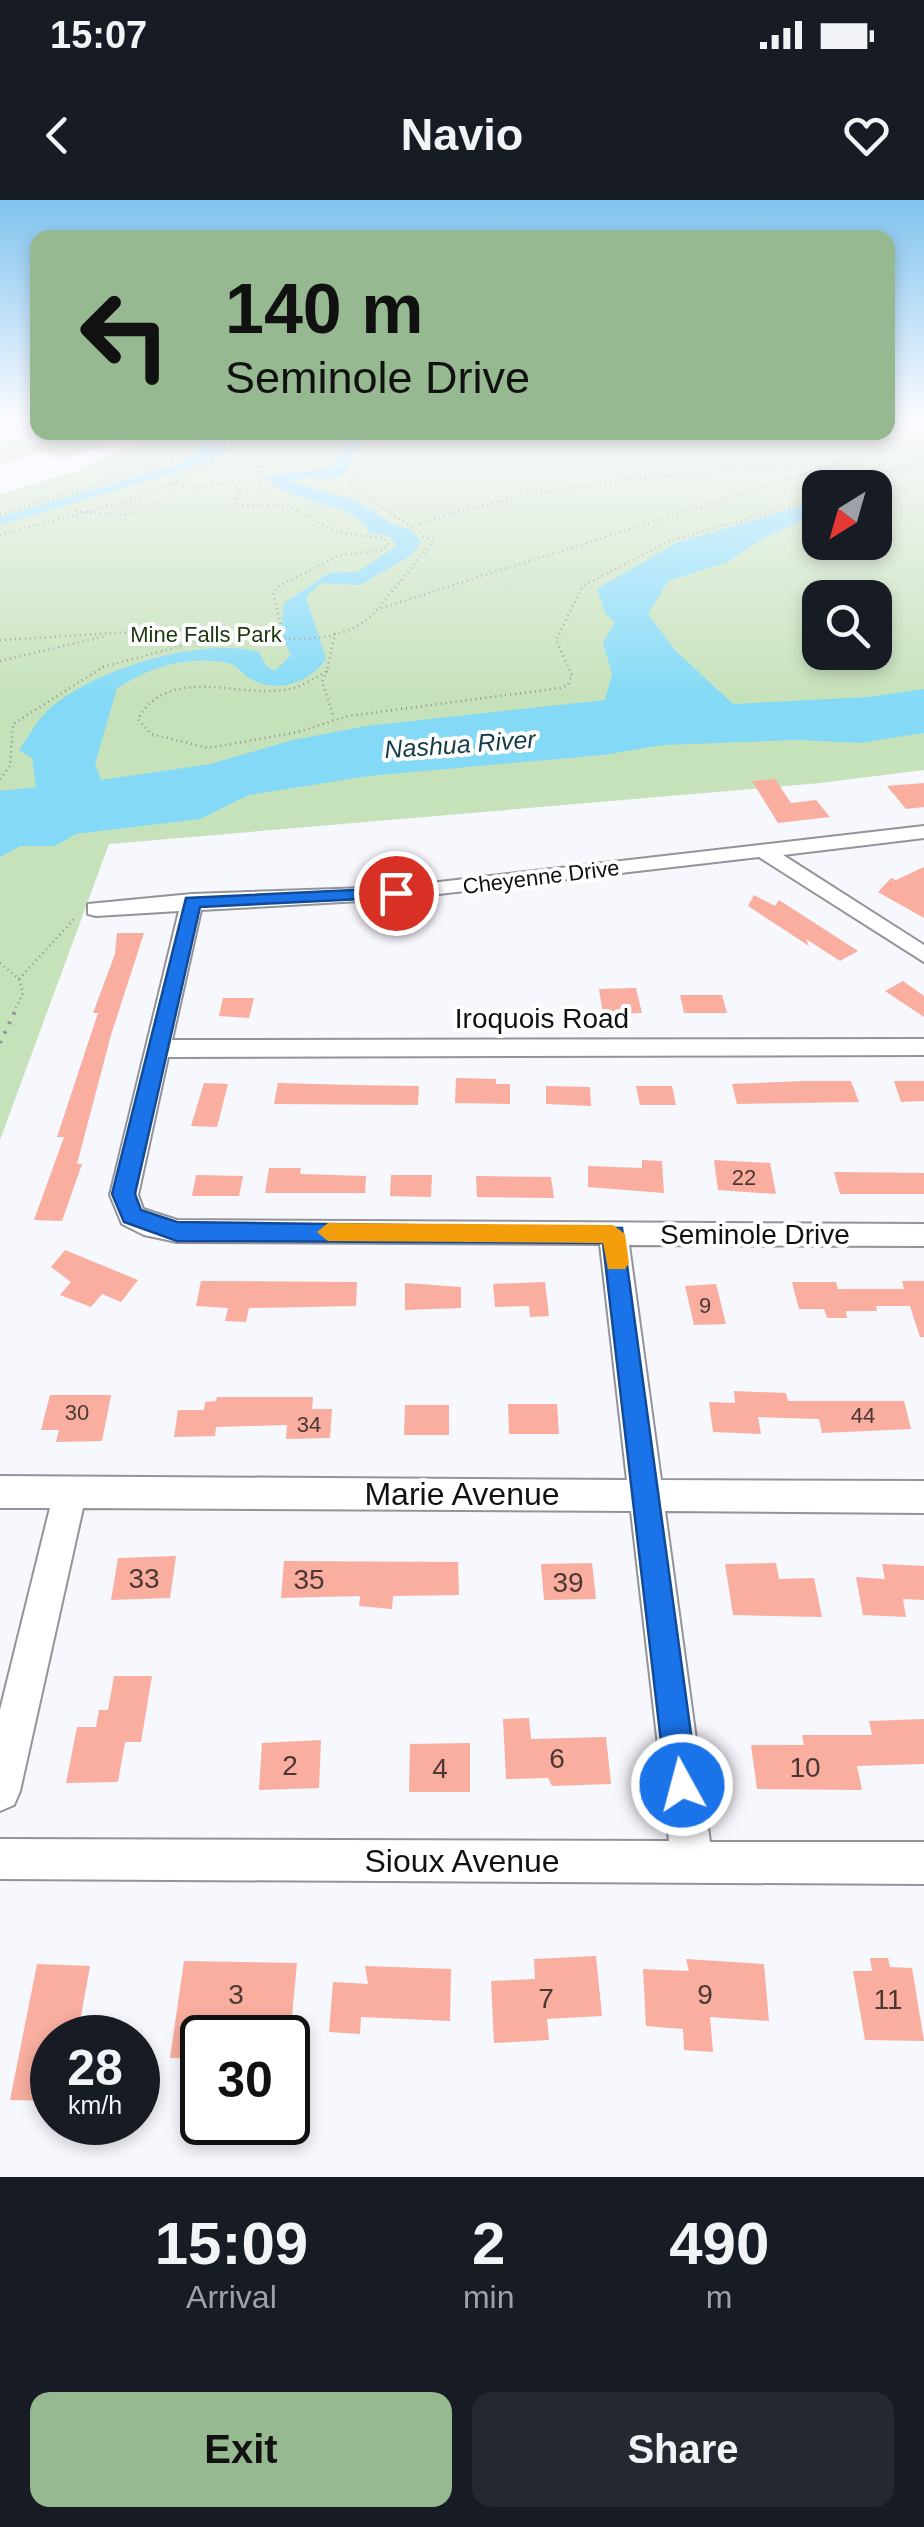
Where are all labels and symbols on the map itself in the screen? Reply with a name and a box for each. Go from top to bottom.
north arrow [802,470,892,560]
park label: Mine Falls Park [130,622,283,647]
water label: Nashua River [383,725,538,763]
pin [354,851,439,936]
street label: Cheyenne Drive [461,855,621,899]
street label: Iroquois Road [455,1003,629,1034]
house number: 22 [732,1165,756,1190]
street label: Seminole Drive [660,1219,850,1250]
house number: 9 [699,1293,711,1318]
house number: 30 [65,1400,89,1425]
house number: 44 [851,1403,875,1428]
house number: 34 [297,1412,321,1437]
street label: Marie Avenue [364,1476,560,1512]
house number: 33 [128,1563,160,1594]
house number: 35 [293,1564,325,1595]
house number: 39 [552,1567,584,1598]
position arrow [630,1733,734,1837]
house number: 6 [549,1743,565,1774]
house number: 2 [282,1750,298,1781]
house number: 10 [789,1752,821,1783]
house number: 4 [432,1753,448,1784]
street label: Sioux Avenue [364,1843,560,1879]
house number: 3 [228,1979,244,2010]
house number: 9 [697,1979,713,2010]
house number: 7 [538,1983,554,2014]
house number: 11 [873,1984,903,2015]
speed limit sign: 30 [180,2015,310,2145]

